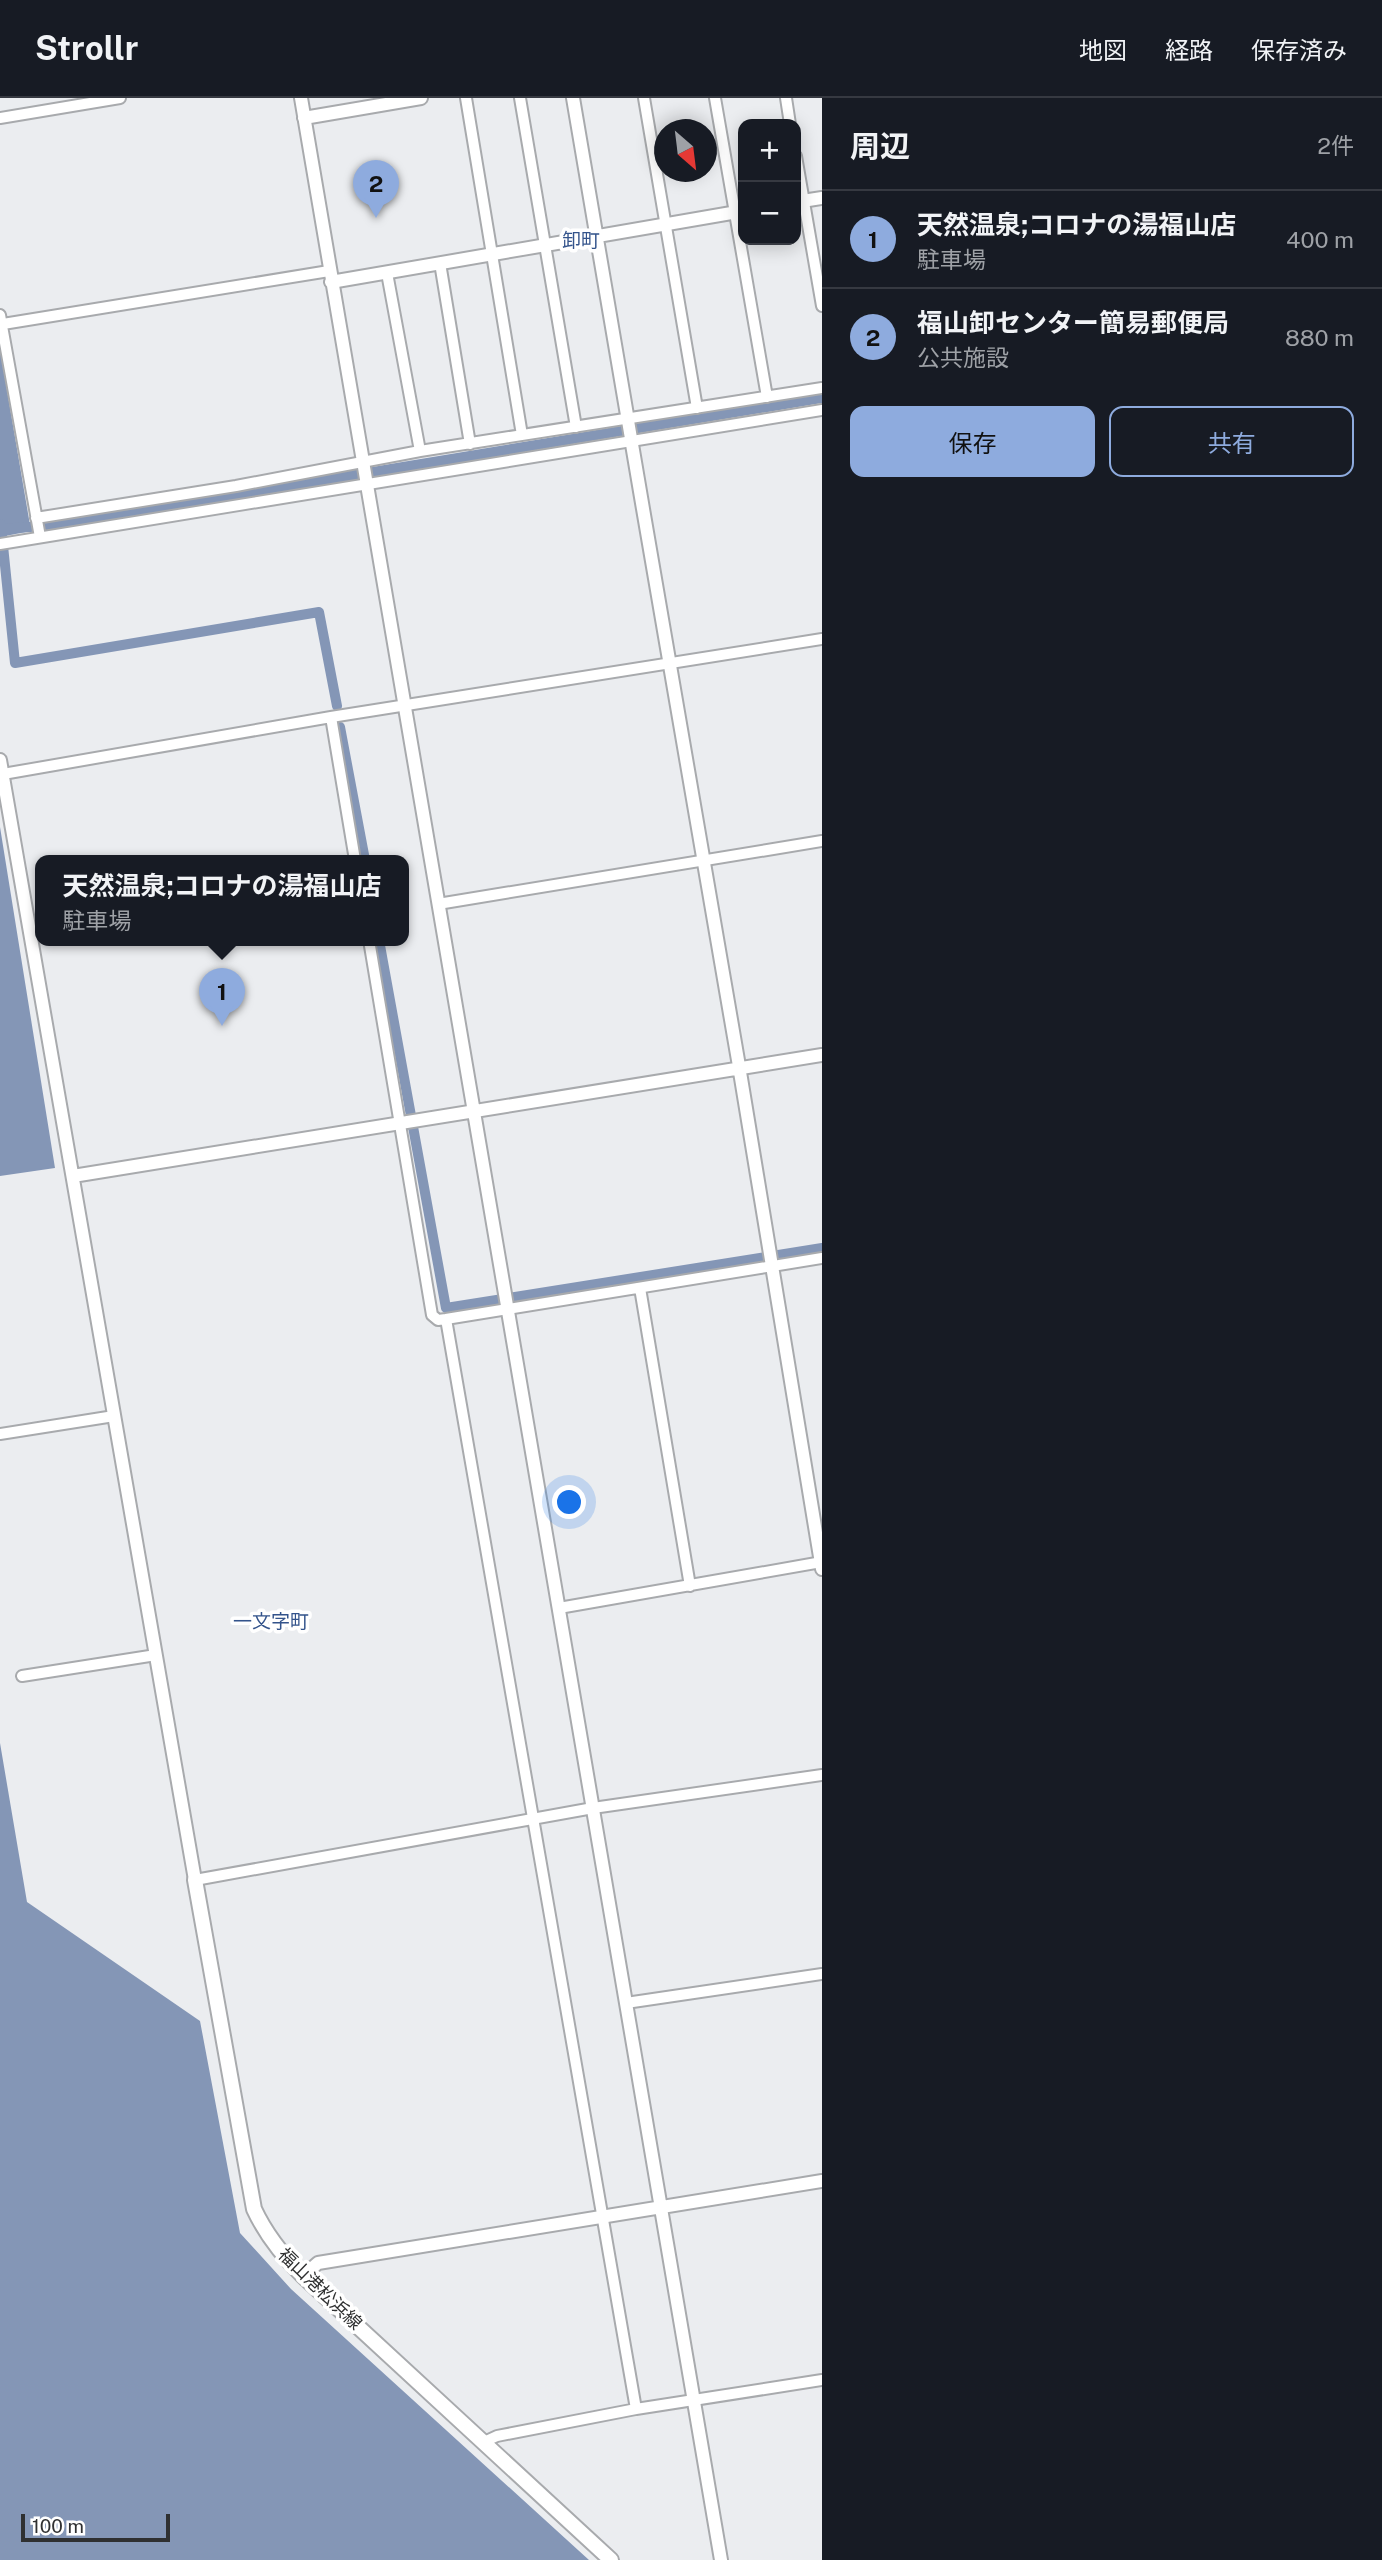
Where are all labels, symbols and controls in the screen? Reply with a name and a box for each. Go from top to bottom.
text: Strollr [35,29,138,67]
text: 地図 [1079,36,1127,64]
text: 経路 [1165,36,1213,64]
text: 保存済み [1251,36,1347,64]
north arrow [654,119,717,182]
map controls [738,119,801,245]
button: + [738,119,801,182]
text: 周辺 [850,128,910,164]
text: 2件 [1317,132,1354,159]
pin: 2 [353,160,399,218]
button: − [738,182,801,245]
text: 天然温泉;コロナの湯福山店 [917,209,1236,240]
text: 1 [868,226,878,253]
text: 400 m [1286,226,1354,253]
district label: 卸町 [562,229,600,251]
text: 駐車場 [917,246,986,273]
text: 福山卸センター簡易郵便局 [917,307,1229,338]
text: 2 [866,324,880,351]
text: 880 m [1285,324,1354,351]
text: 公共施設 [917,344,1009,371]
button: 保存 [850,406,1095,477]
button: 共有 [1109,406,1354,477]
popup [35,855,409,946]
text: 天然温泉;コロナの湯福山店 [62,870,382,901]
text: 駐車場 [62,907,131,934]
pin: 1 [199,968,245,1026]
your location [552,1485,586,1519]
district label: 一文字町 [233,1610,309,1632]
street label: 福山港松浜線 [274,2244,366,2334]
scale bar [21,2511,170,2543]
text: 100 m [32,2515,84,2537]

